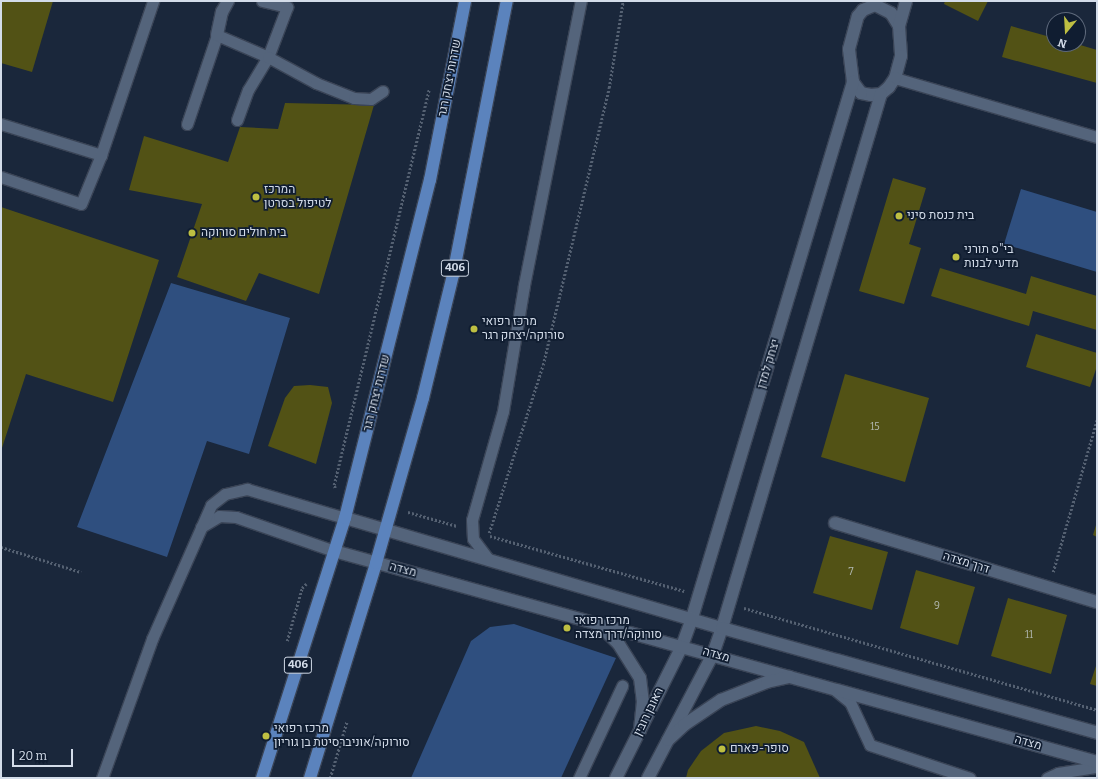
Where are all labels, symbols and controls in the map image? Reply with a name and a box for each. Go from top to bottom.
north arrow [1046,12,1086,52]
text: N [1056,35,1068,50]
street label: שדרות יצחק רגר [435,38,465,118]
place label: המרכז לטיפול בסרטן [264,183,332,211]
marker: המרכז לטיפול בסרטן [251,192,261,202]
place label: בית כנסת סיני [907,209,974,223]
marker: בית כנסת סיני [894,211,904,221]
place label: בית חולים סורוקה [201,226,287,240]
marker: בית חולים סורוקה [186,227,198,239]
place label: בי"ס תורני מדעי לבנות [964,243,1019,271]
marker: בי"ס תורני מדעי לבנות [951,252,961,262]
road number: 406 [440,259,470,277]
place label: מרכז רפואי סורוקה/יצחק רגר [482,315,565,343]
marker: מרכז רפואי סורוקה/יצחק רגר [469,324,479,334]
street label: יצחק למדן [755,338,783,390]
street label: שדרות יצחק רגר [360,353,394,433]
house number: 15 [870,422,880,434]
street label: דרך מצדה [941,549,991,577]
street label: מצדה [388,559,418,581]
house number: 7 [848,567,854,579]
house number: 9 [934,601,940,613]
place label: מרכז רפואי סורוקה/דרך מצדה [575,614,662,642]
marker: מרכז רפואי סורוקה/דרך מצדה [562,623,572,633]
house number: 11 [1025,630,1033,642]
street label: מצדה [701,644,731,666]
road number: 406 [283,656,313,674]
street label: ראובן רובין [631,685,667,739]
place label: מרכז רפואי סורוקה/אוניברסיטת בן גוריון [274,722,410,750]
marker: מרכז רפואי סורוקה/אוניברסיטת בן גוריון [261,731,271,741]
street label: מצדה [1013,732,1043,754]
scale bar [14,741,75,767]
place label: סופר-פארם [730,742,789,756]
marker: סופר-פארם [717,744,727,754]
text: 20 m [19,749,47,763]

